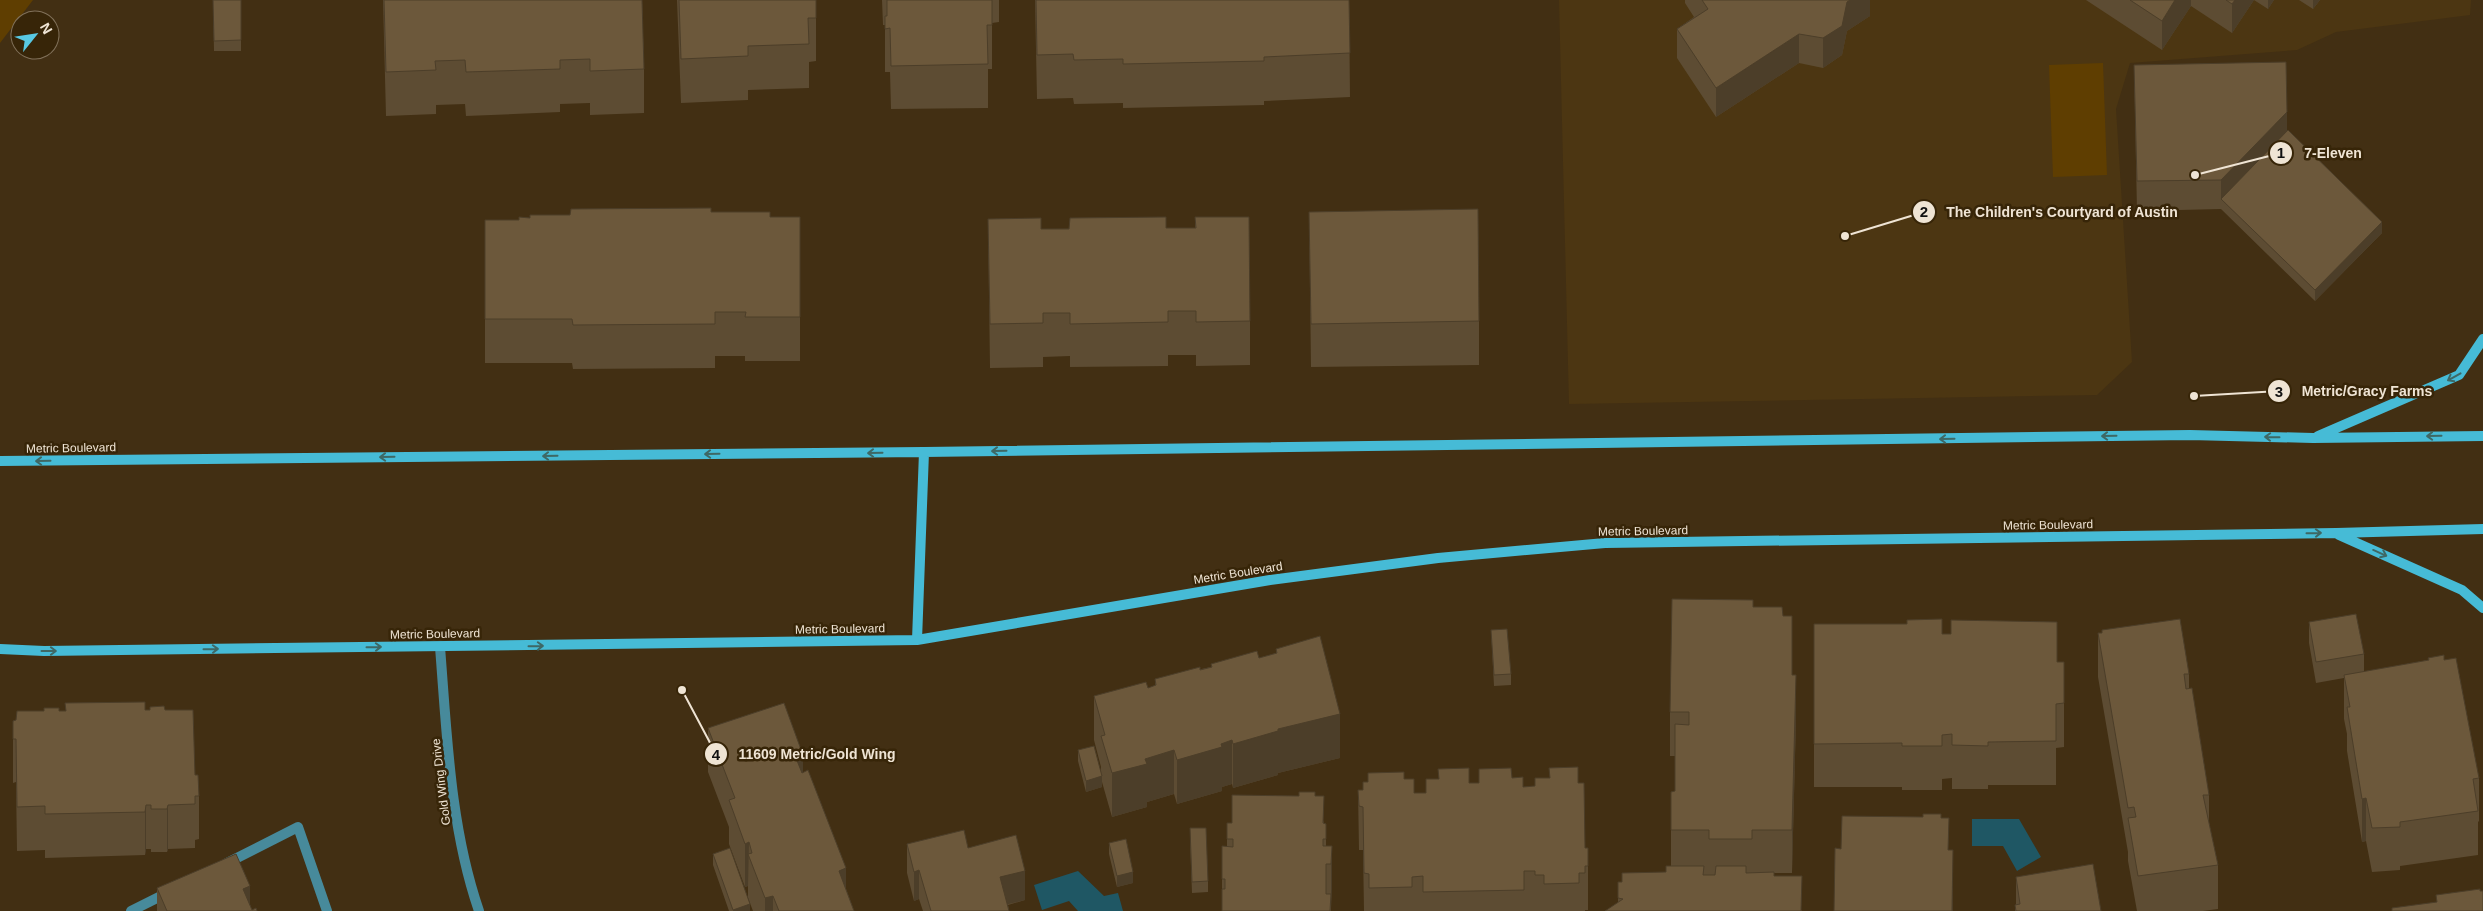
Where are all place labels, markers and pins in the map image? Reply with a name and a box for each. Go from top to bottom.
callout: 7-Eleven [2269,139,2371,168]
callout: The Children's Courtyard of Austin [1911,197,2188,226]
callout: Metric/Gracy Farms [2267,377,2442,406]
callout: 11609 Metric/Gold Wing [704,740,906,769]

